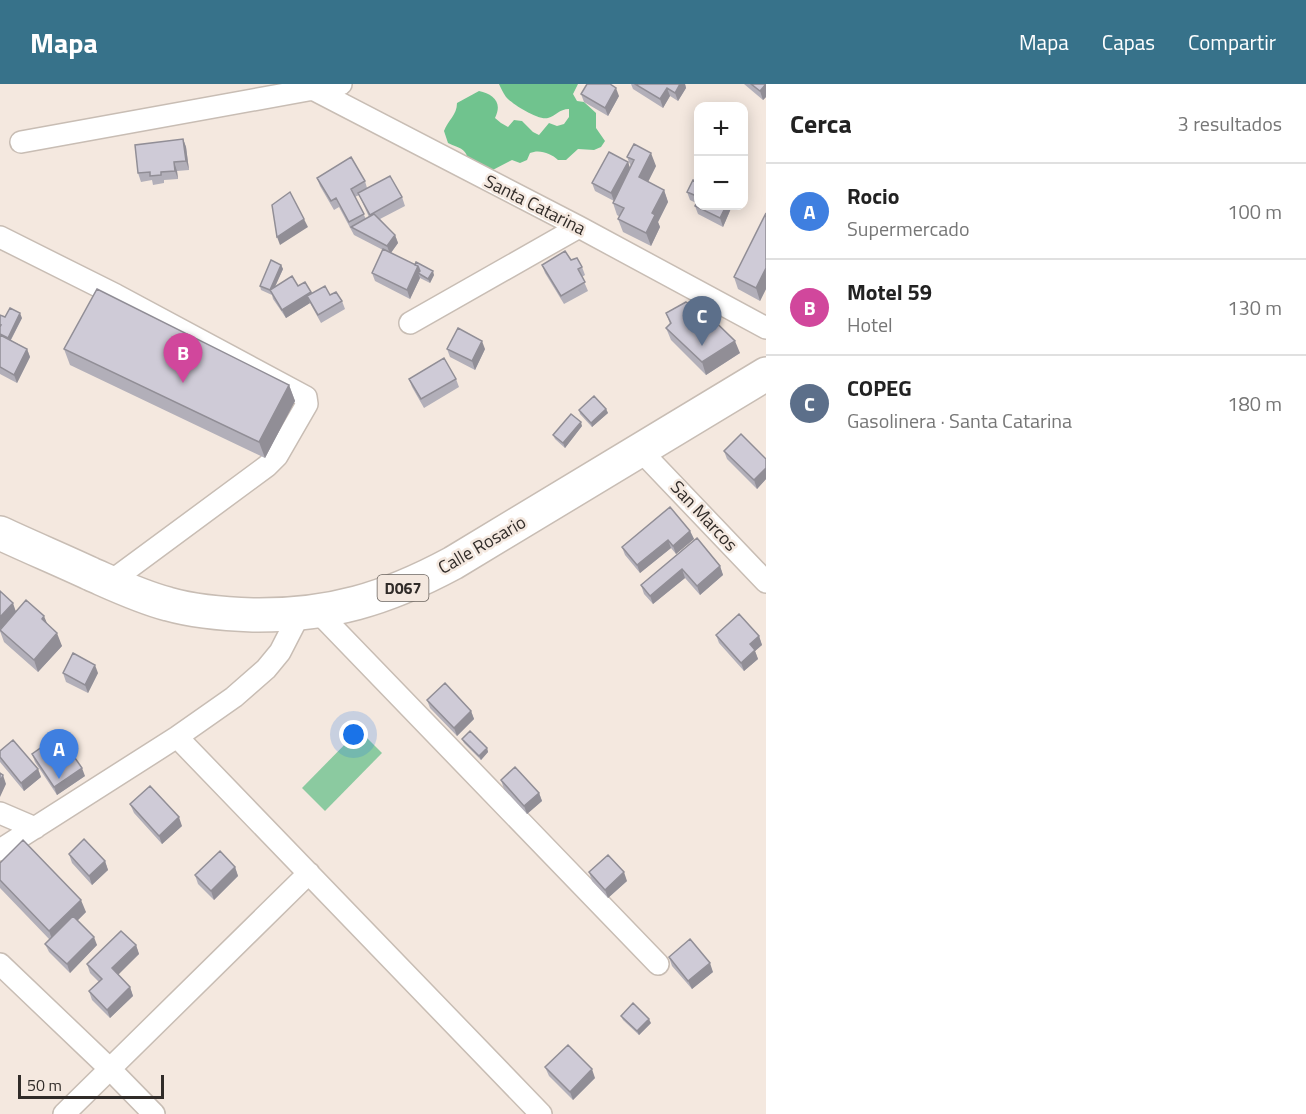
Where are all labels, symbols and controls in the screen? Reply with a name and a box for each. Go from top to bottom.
text: Mapa [30,21,98,64]
text: Mapa [1019,26,1069,58]
text: Capas [1102,26,1155,58]
text: Compartir [1188,26,1276,58]
map controls [694,102,748,210]
button: + [694,102,748,156]
text: Cerca [790,104,852,143]
text: 3 resultados [1178,108,1282,139]
button: − [694,156,748,210]
street label: Santa Catarina [480,167,591,242]
text: Rocio [847,179,899,213]
text: A [803,196,816,227]
text: 100 m [1227,196,1282,227]
text: Supermercado [847,213,969,244]
text: Motel 59 [847,275,932,309]
text: B [803,292,816,323]
text: 130 m [1227,292,1282,323]
pin: C [682,296,722,346]
text: Hotel [847,309,893,340]
pin: B [164,334,202,383]
text: COPEG [847,371,912,405]
text: C [804,388,815,419]
text: 180 m [1227,388,1282,419]
text: Gasolinera · Santa Catarina [847,405,1072,436]
street label: San Marcos [664,474,744,557]
street label: Calle Rosario [433,508,531,581]
road number: D067 [378,575,428,601]
your location [339,720,368,749]
pin: A [40,730,78,779]
scale bar [18,1072,164,1100]
text: 50 m [27,1073,62,1097]

